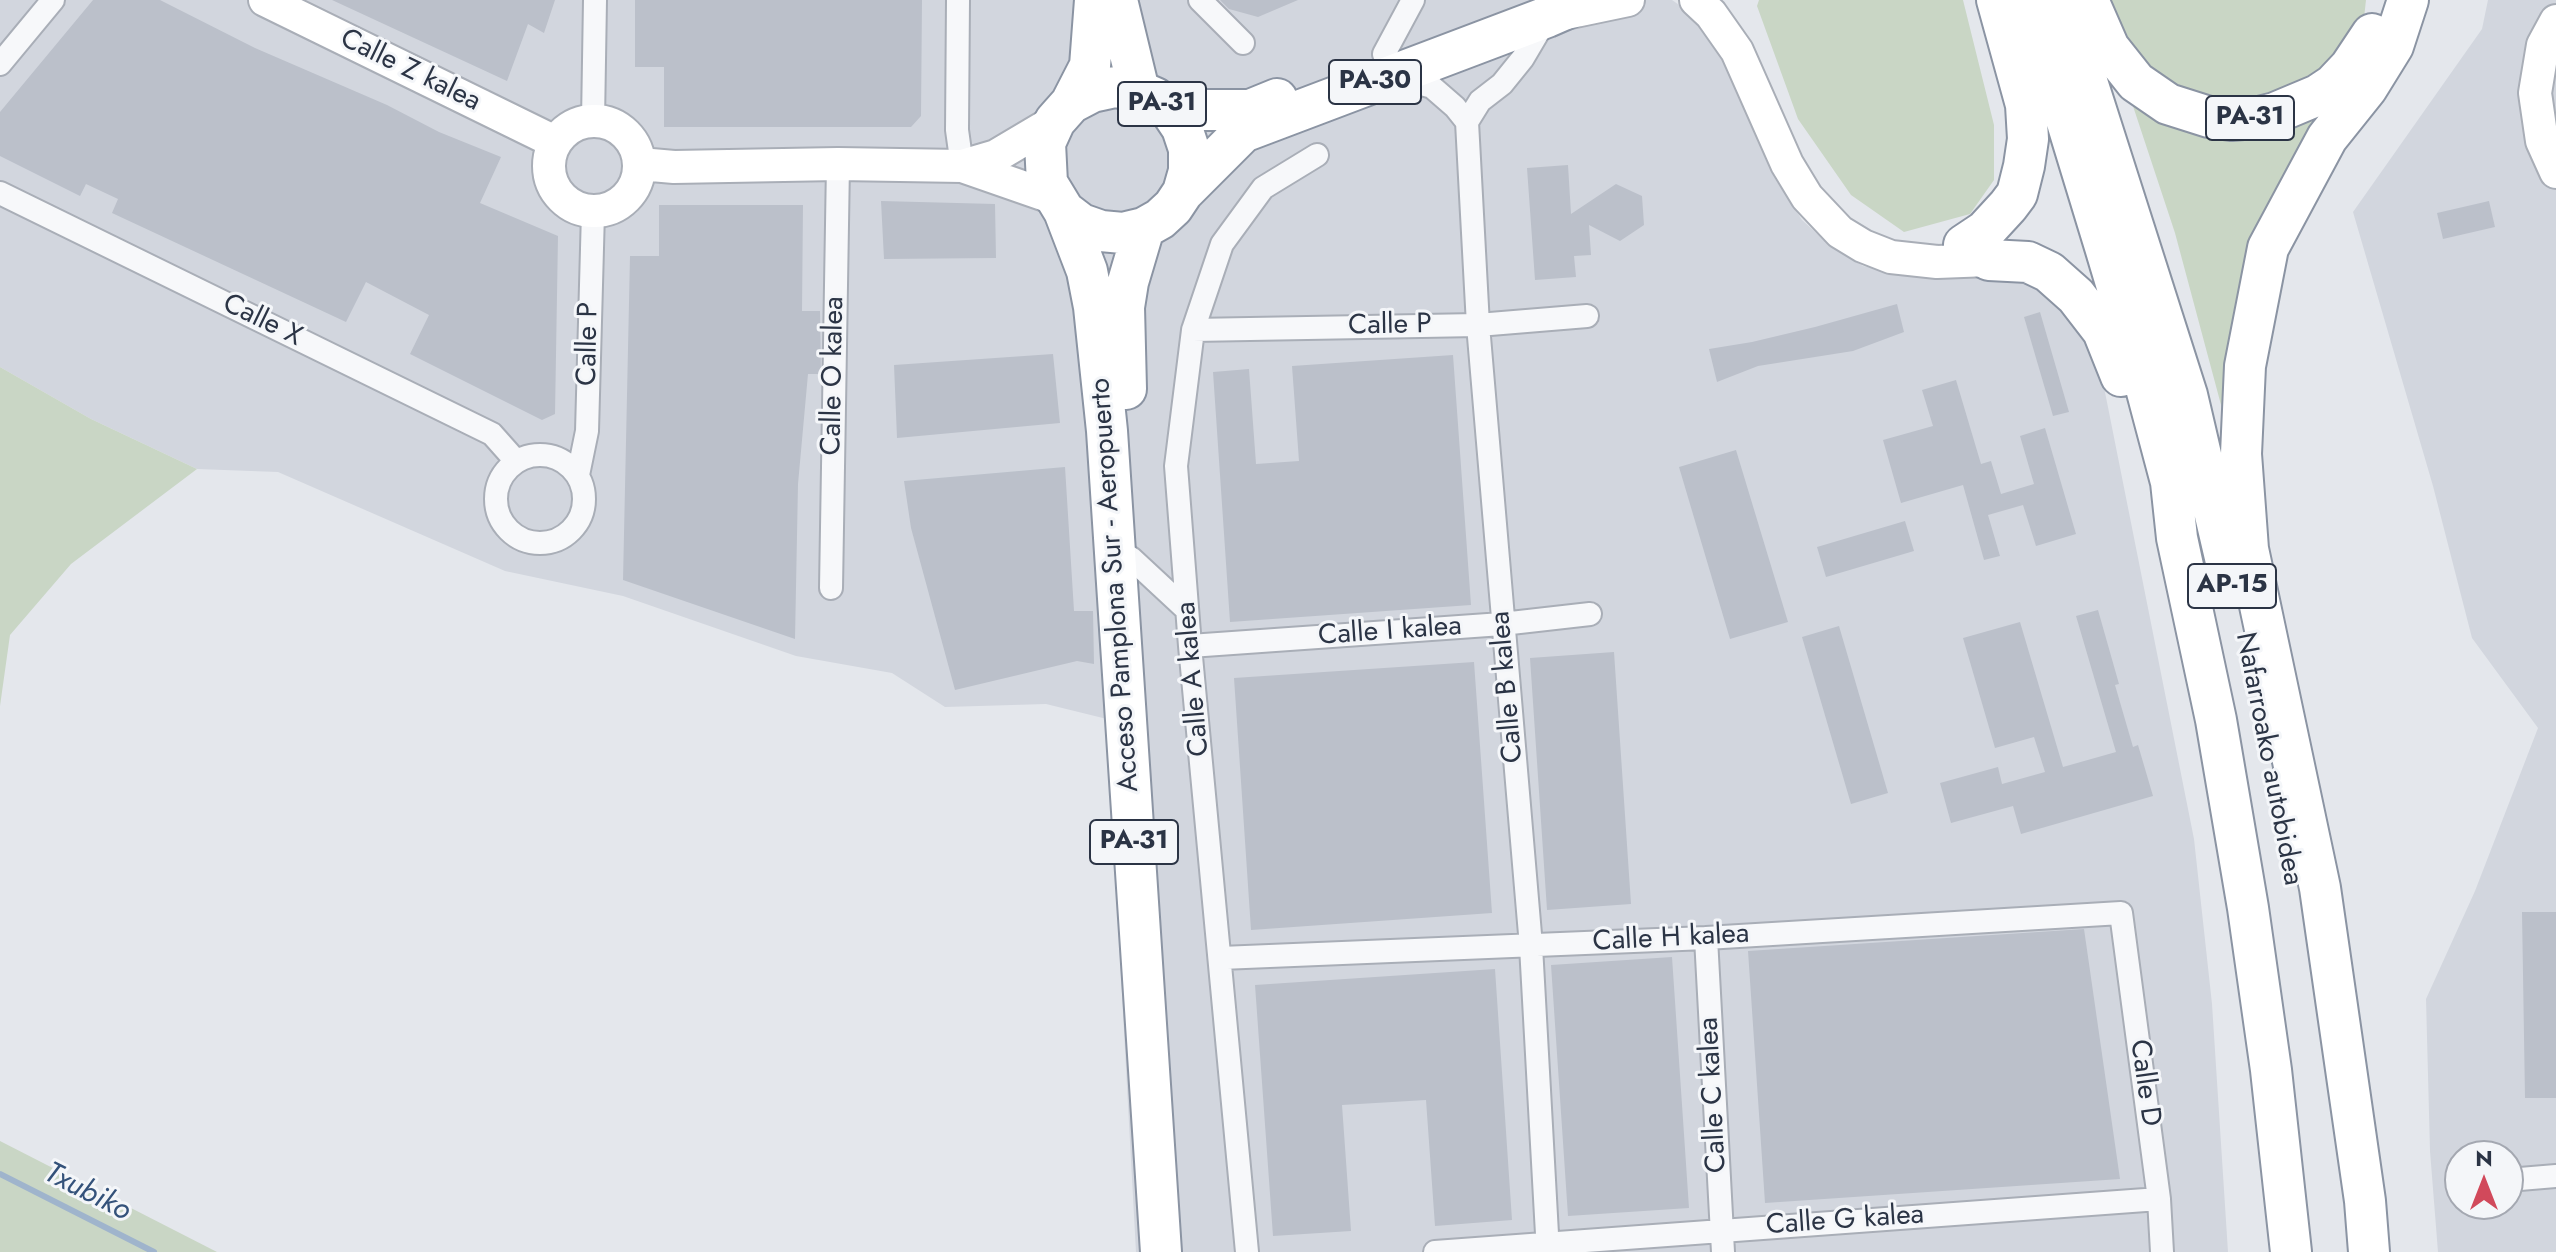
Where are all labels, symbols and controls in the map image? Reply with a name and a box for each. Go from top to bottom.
street label: Calle Z kalea [334,23,486,119]
road number: PA-30 [1329,60,1421,104]
road number: PA-31 [1118,82,1206,126]
road number: PA-31 [2206,96,2294,140]
street label: Calle X [217,288,307,354]
street label: Calle O kalea [816,296,852,456]
street label: Calle P [571,302,607,386]
street label: Calle P [1348,308,1432,344]
street label: Acceso Pamplona Sur - Aeropuerto [1085,377,1147,793]
road number: AP-15 [2188,564,2276,608]
street label: Calle A kalea [1170,600,1218,758]
street label: Calle I kalea [1317,610,1463,654]
street label: Calle B kalea [1485,610,1531,764]
street label: Nafarroako autobidea [2227,630,2309,888]
road number: PA-31 [1090,820,1178,864]
street label: Calle H kalea [1592,918,1750,960]
street label: Calle C kalea [1693,1016,1735,1174]
street label: Calle D [2121,1037,2167,1129]
north arrow [2444,1140,2524,1220]
text: N [2475,1142,2493,1174]
water label: Txubiko [38,1156,136,1230]
street label: Calle G kalea [1765,1199,1925,1243]

